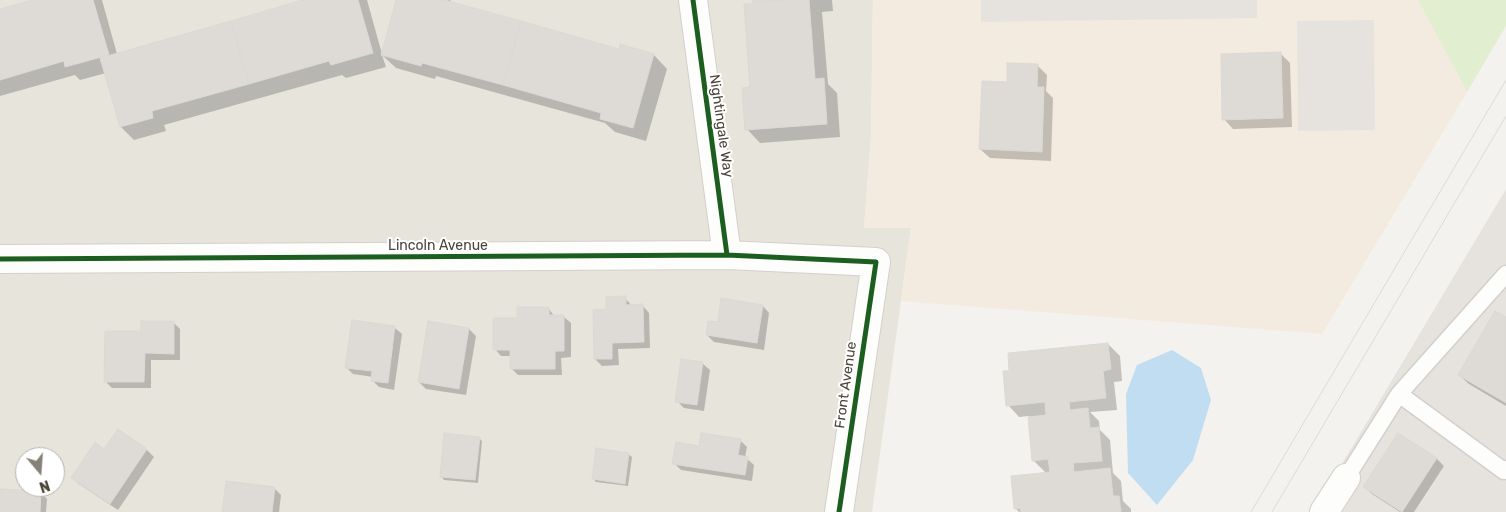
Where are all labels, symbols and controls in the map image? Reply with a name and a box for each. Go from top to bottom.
street label: Nightingale Way [705,73,737,179]
street label: Lincoln Avenue [388,238,488,254]
street label: Front Avenue [832,340,860,430]
north arrow [15,447,65,497]
text: N [37,476,52,495]

